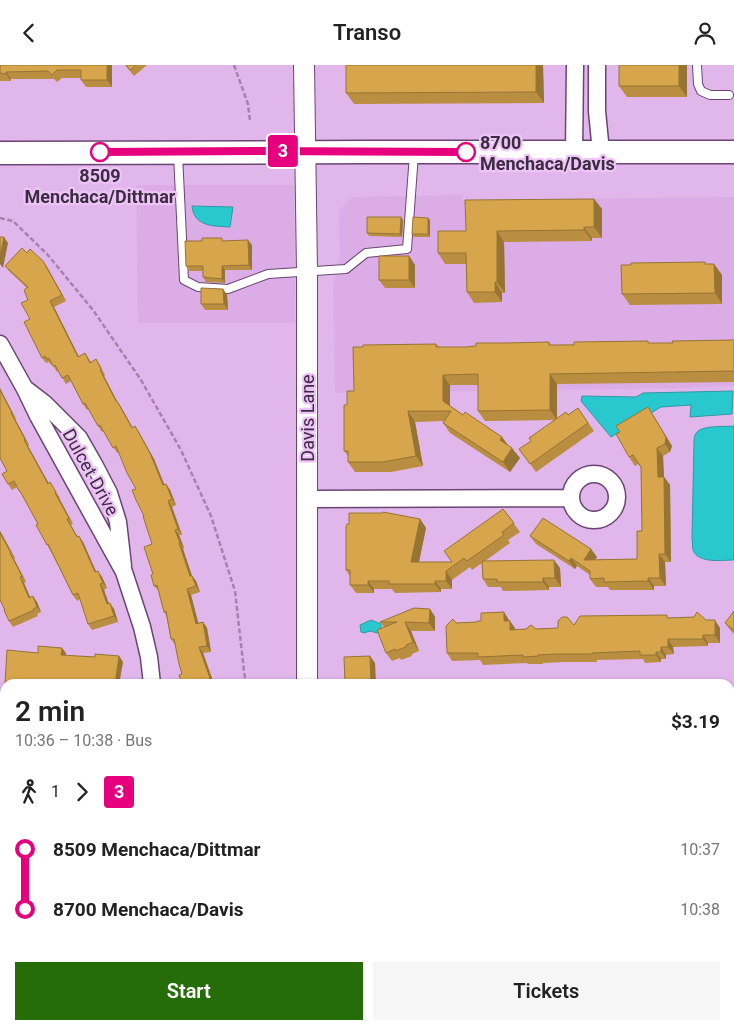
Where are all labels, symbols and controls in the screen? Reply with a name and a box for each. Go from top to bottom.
icon: back [15,19,43,47]
icon: person [691,19,719,47]
text: Transo [333,20,401,45]
place label: 8700 Menchaca/Davis [480,132,615,174]
line badge: 3 [267,135,299,167]
text: 3 [278,140,288,161]
marker: 8509 Menchaca/Dittmar [90,142,110,162]
marker: 8700 Menchaca/Davis [456,142,476,162]
place label: 8509 Menchaca/Dittmar [25,165,176,207]
street label: Davis Lane [297,374,318,462]
street label: Dulcet Drive [59,425,123,519]
text: 2 min [15,695,85,728]
text: $3.19 [671,710,720,733]
text: 10:36 – 10:38 · Bus [15,731,152,750]
icon: walk [15,778,43,806]
icon: forward [68,778,96,806]
text: 3 [114,781,124,802]
text: 1 [51,782,60,801]
text: 8509 Menchaca/Dittmar [53,838,261,861]
text: 10:37 [680,840,720,859]
text: 8700 Menchaca/Davis [53,898,243,921]
text: 10:38 [680,900,720,919]
button: Start [15,962,363,1020]
button: Tickets [373,962,720,1020]

